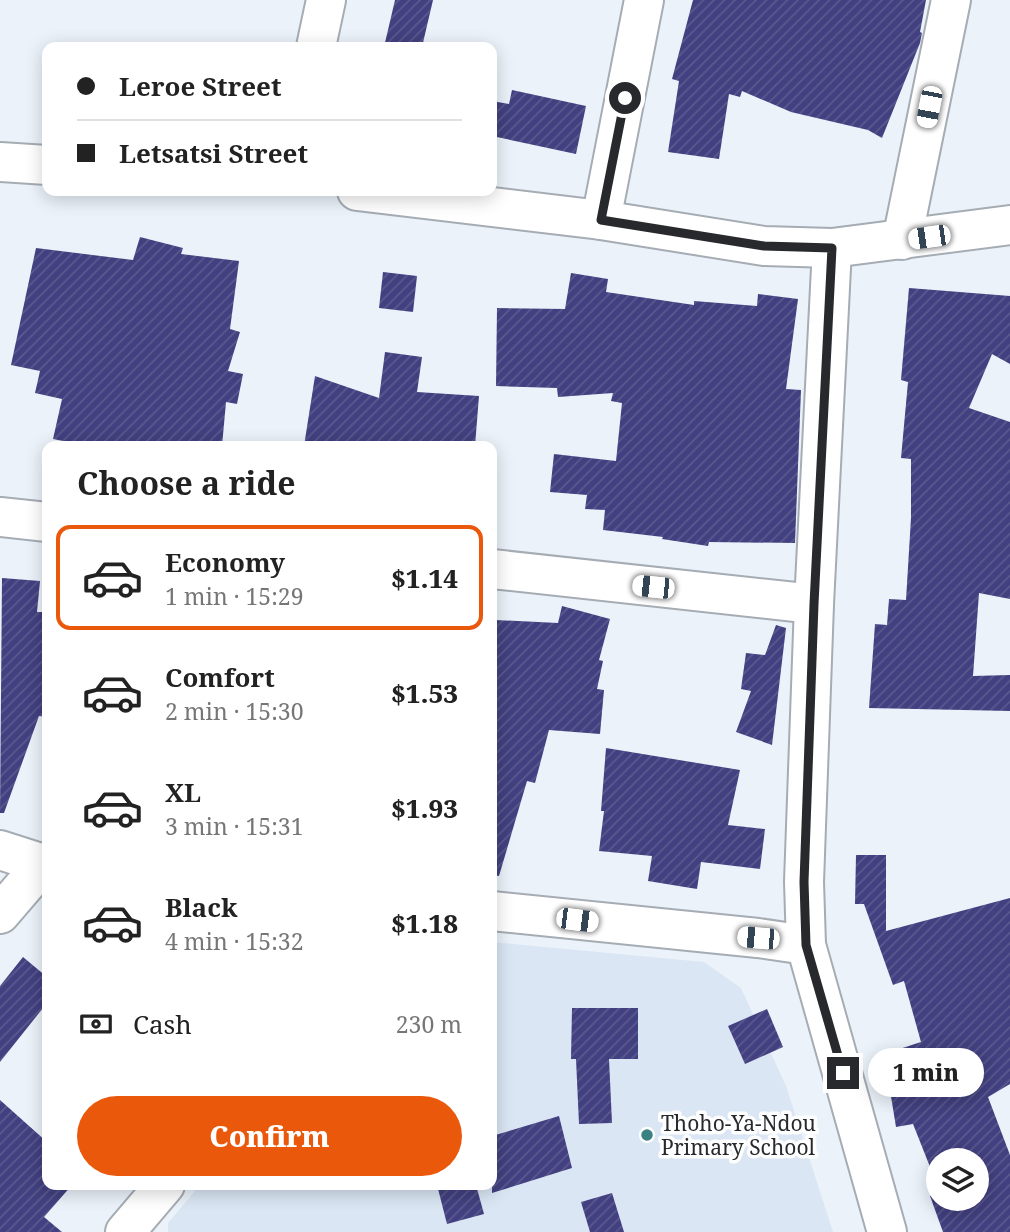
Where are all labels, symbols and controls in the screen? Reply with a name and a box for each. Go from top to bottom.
text: Leroe Street [119,68,282,104]
route start [609,82,641,114]
car [915,84,944,130]
text: Letsatsi Street [119,135,308,171]
car [907,224,952,250]
text: Choose a ride [77,461,296,504]
text: Economy [165,544,285,580]
icon: car [81,546,144,609]
text: $1.14 [391,560,458,596]
car [632,574,675,600]
text: 1 min · 15:29 [165,580,303,612]
text: Comfort [165,659,275,695]
icon: car [81,661,144,724]
text: $1.53 [391,675,458,711]
text: 2 min · 15:30 [165,695,303,727]
text: XL [165,774,201,810]
icon: car [81,776,144,839]
text: $1.93 [391,790,458,826]
text: 3 min · 15:31 [165,810,303,842]
text: Black [165,889,238,925]
icon: car [81,891,144,954]
text: $1.18 [391,905,458,941]
car [555,907,600,933]
text: 4 min · 15:32 [165,925,303,957]
car [737,926,780,950]
icon: cash [77,1005,115,1043]
text: Cash [133,1006,192,1042]
text: 230 m [396,1008,462,1040]
callout: 1 min [868,1048,983,1098]
text: 1 min [893,1056,959,1088]
route end [827,1057,859,1089]
button: Confirm [77,1096,462,1176]
place label: Thoho-Ya-Ndou Primary School [661,1109,816,1161]
marker: Thoho-Ya-Ndou Primary School [639,1127,655,1143]
map controls [926,1148,989,1211]
button: layers [926,1148,989,1211]

